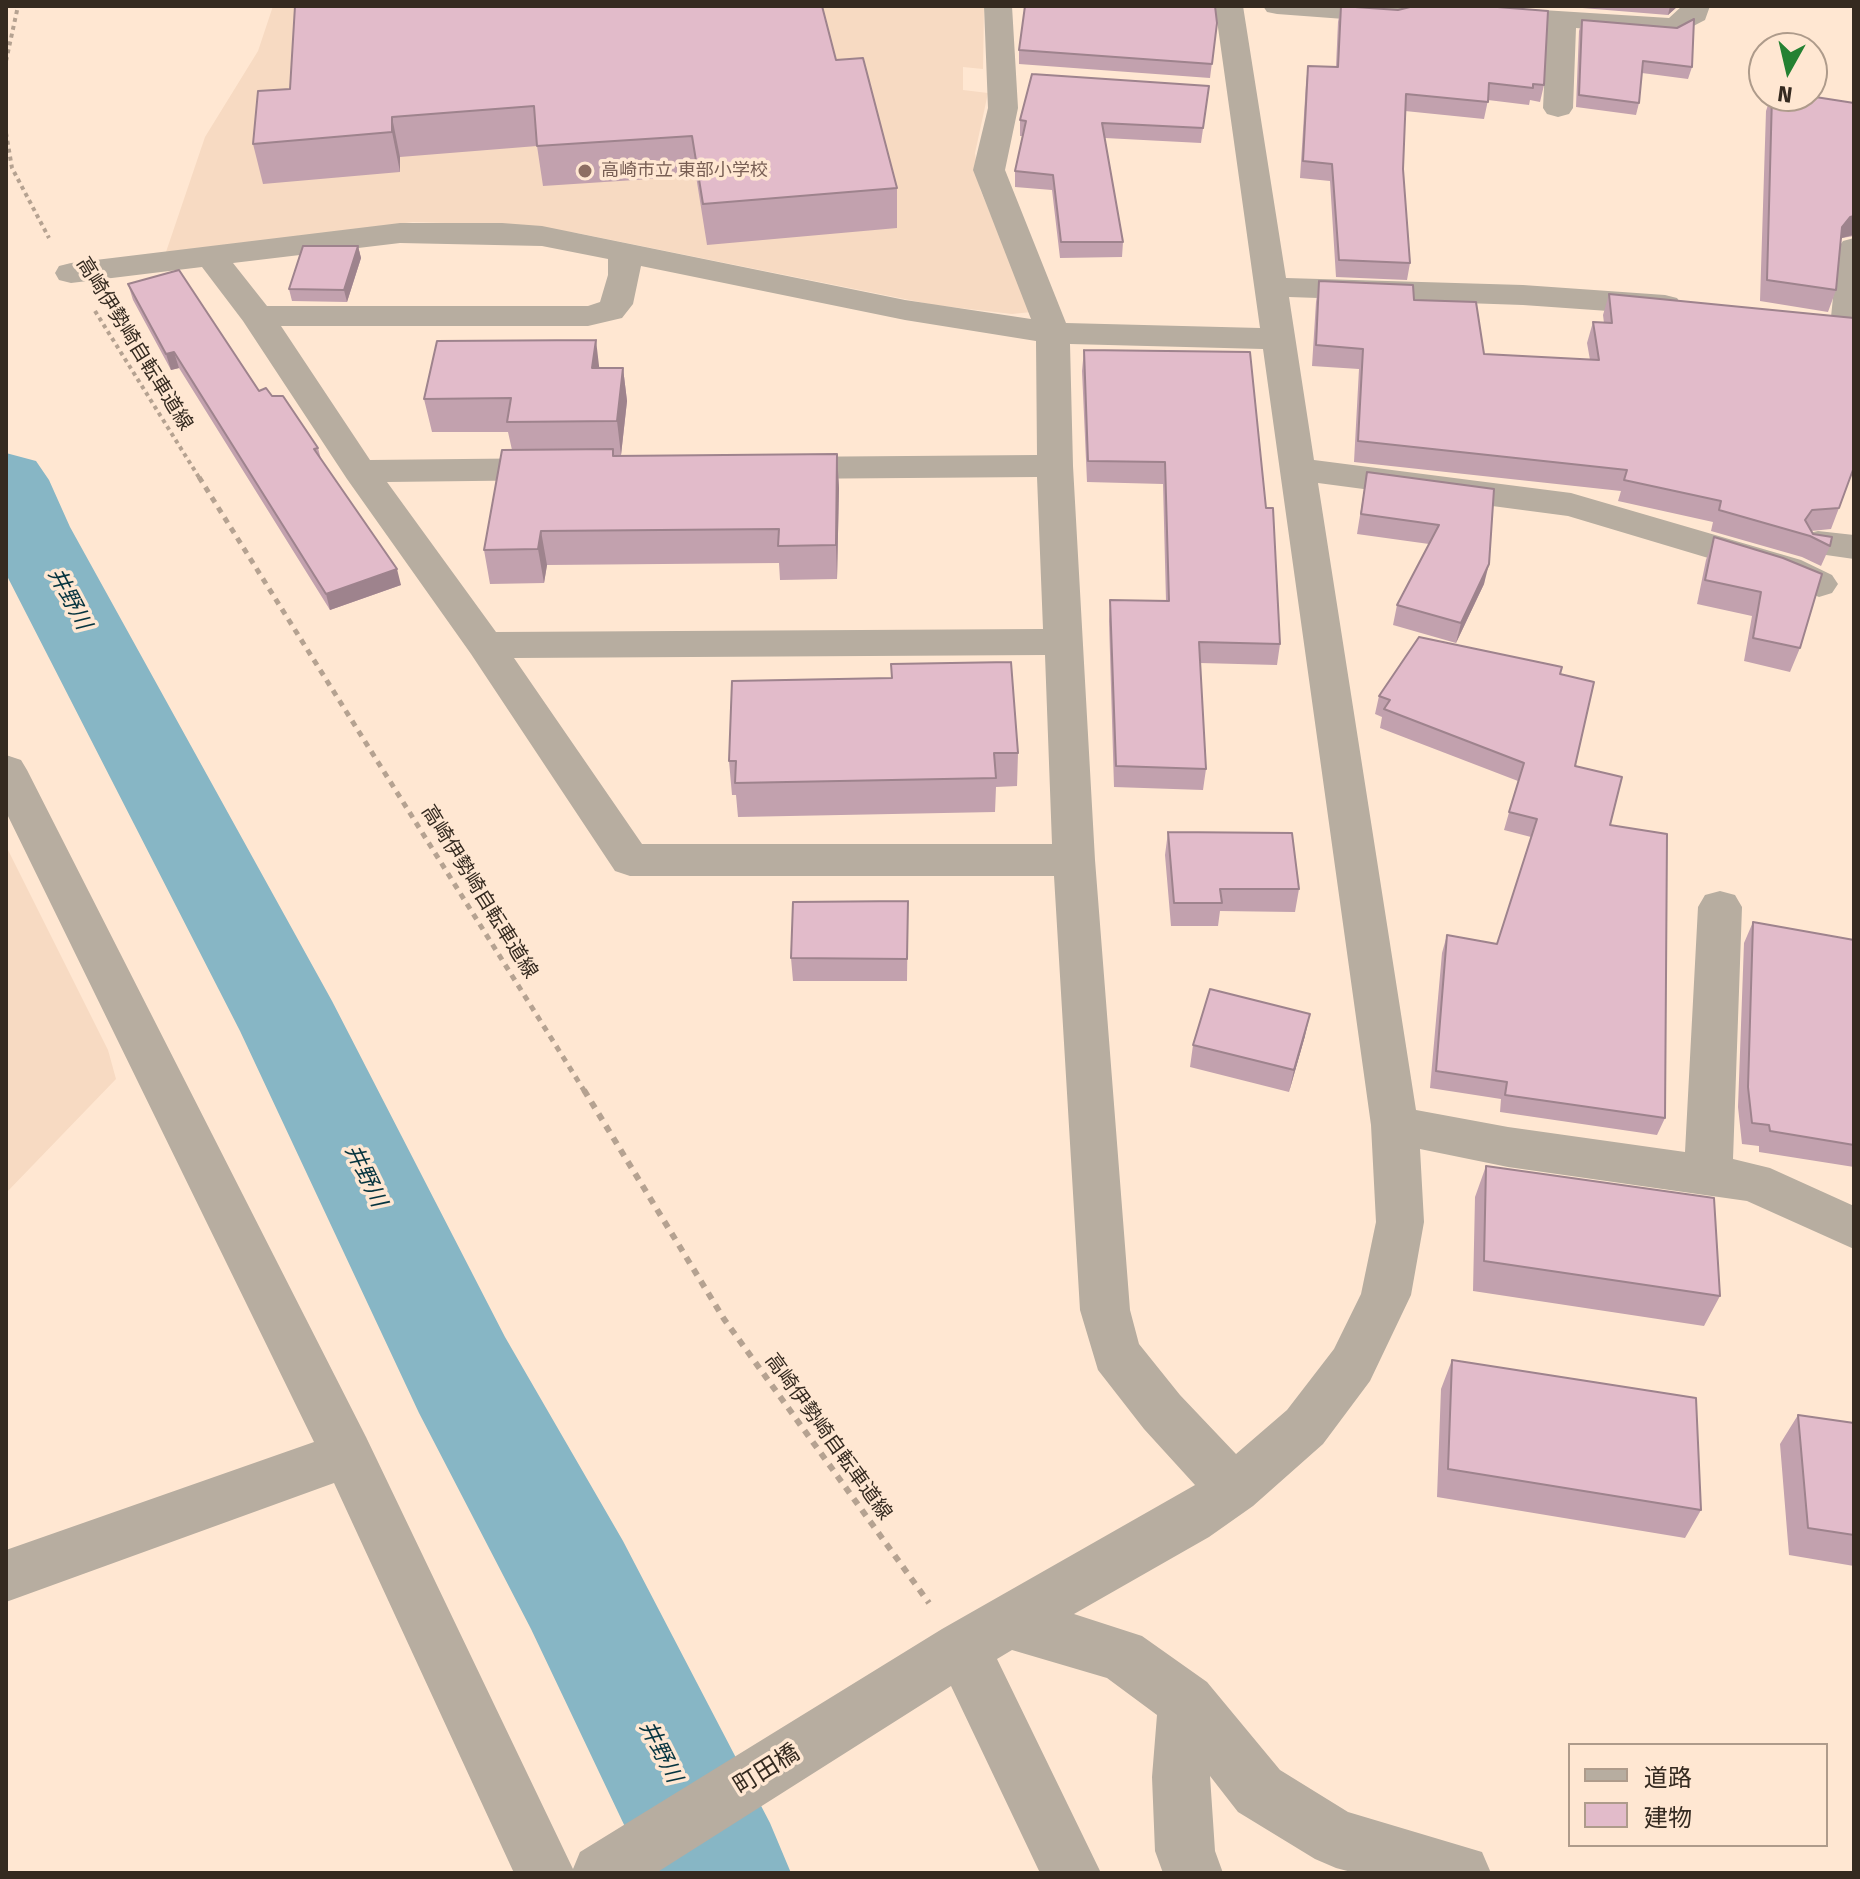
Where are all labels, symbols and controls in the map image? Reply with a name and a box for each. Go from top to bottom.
north arrow [1748,32,1828,112]
text: N [1776,80,1794,109]
place label: 高崎市立 東部小学校 [601,160,768,182]
marker: 高崎市立 東部小学校 [576,162,594,180]
street label: 高崎伊勢崎自転車道線 [71,253,197,435]
water label: 井野川 [42,564,96,634]
street label: 高崎伊勢崎自転車道線 [416,801,542,983]
water label: 井野川 [339,1141,391,1211]
street label: 高崎伊勢崎自転車道線 [760,1349,896,1525]
water label: 井野川 [633,1717,687,1787]
street label: 町田橋 [729,1739,805,1801]
legend [1568,1743,1828,1847]
text: 道路 [1644,1764,1692,1792]
text: 建物 [1644,1804,1692,1832]

